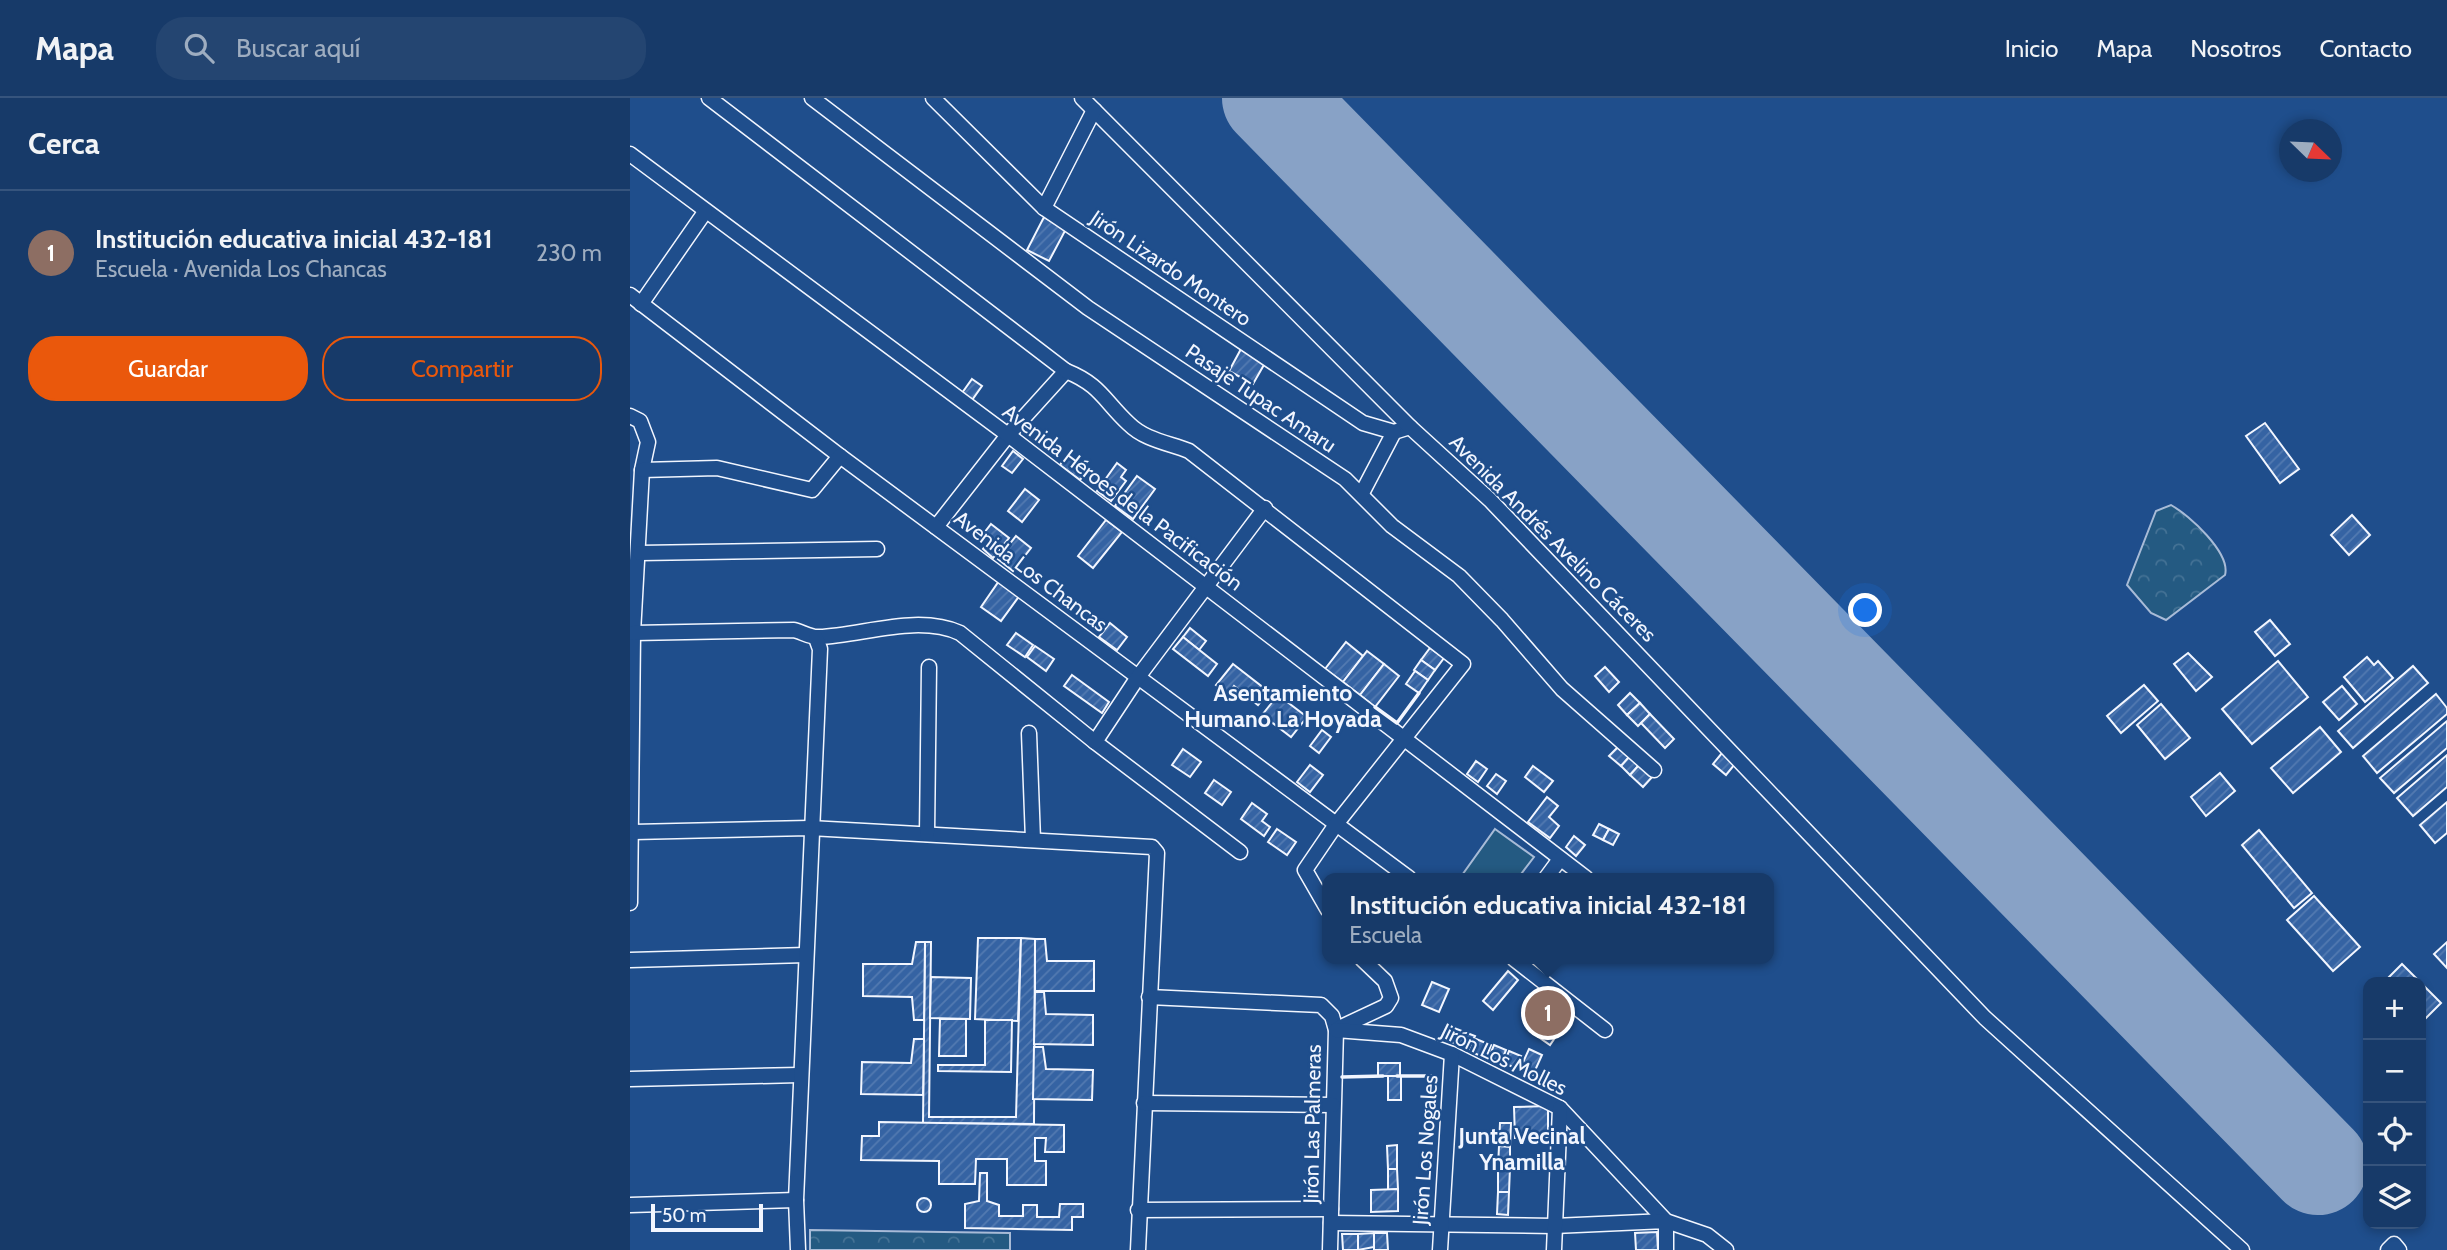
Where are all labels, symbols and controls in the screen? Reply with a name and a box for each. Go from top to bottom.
search box [156,17,646,80]
text: Mapa [35,28,114,68]
icon: search [180,29,218,67]
text: Buscar aquí [236,32,360,64]
text: Inicio [2005,34,2058,63]
text: Mapa [2096,34,2152,63]
text: Nosotros [2190,34,2281,63]
text: Contacto [2319,34,2412,63]
north arrow [2279,119,2342,182]
text: Cerca [28,125,100,162]
street label: Jirón Lizardo Montero [1085,204,1256,331]
text: Institución educativa inicial 432-181 [95,223,493,255]
text: 1 [47,239,55,267]
text: 230 m [536,239,602,267]
text: Escuela · Avenida Los Chancas [95,255,387,283]
button: Guardar [28,336,308,401]
button: Compartir [322,336,602,401]
street label: Pasaje Tupac Amaru [1181,338,1341,458]
street label: Avenida Héroes de la Pacificación [998,399,1248,595]
street label: Avenida Andrés Avelino Cáceres [1444,429,1662,647]
street label: Avenida Los Chancas [949,505,1113,637]
your location [1848,593,1882,627]
district label: Asentamiento Humano La Hoyada [1184,679,1382,733]
popup [1322,873,1774,964]
text: Institución educativa inicial 432-181 [1349,889,1747,921]
text: Escuela [1349,921,1422,949]
map controls [2363,977,2426,1229]
button: + [2363,977,2426,1040]
pin: 1 [1525,987,1571,1039]
street label: Jirón Los Molles [1436,1017,1571,1100]
button: − [2363,1040,2426,1103]
street label: Jirón Las Palmeras [1298,1044,1326,1205]
street label: Jirón Los Nogales [1407,1074,1443,1227]
button: locate [2363,1103,2426,1166]
district label: Junta Vecinal Ynamilla [1457,1122,1586,1176]
button: layers [2363,1166,2426,1229]
scale bar [651,1201,763,1233]
text: 50 m [662,1204,706,1227]

